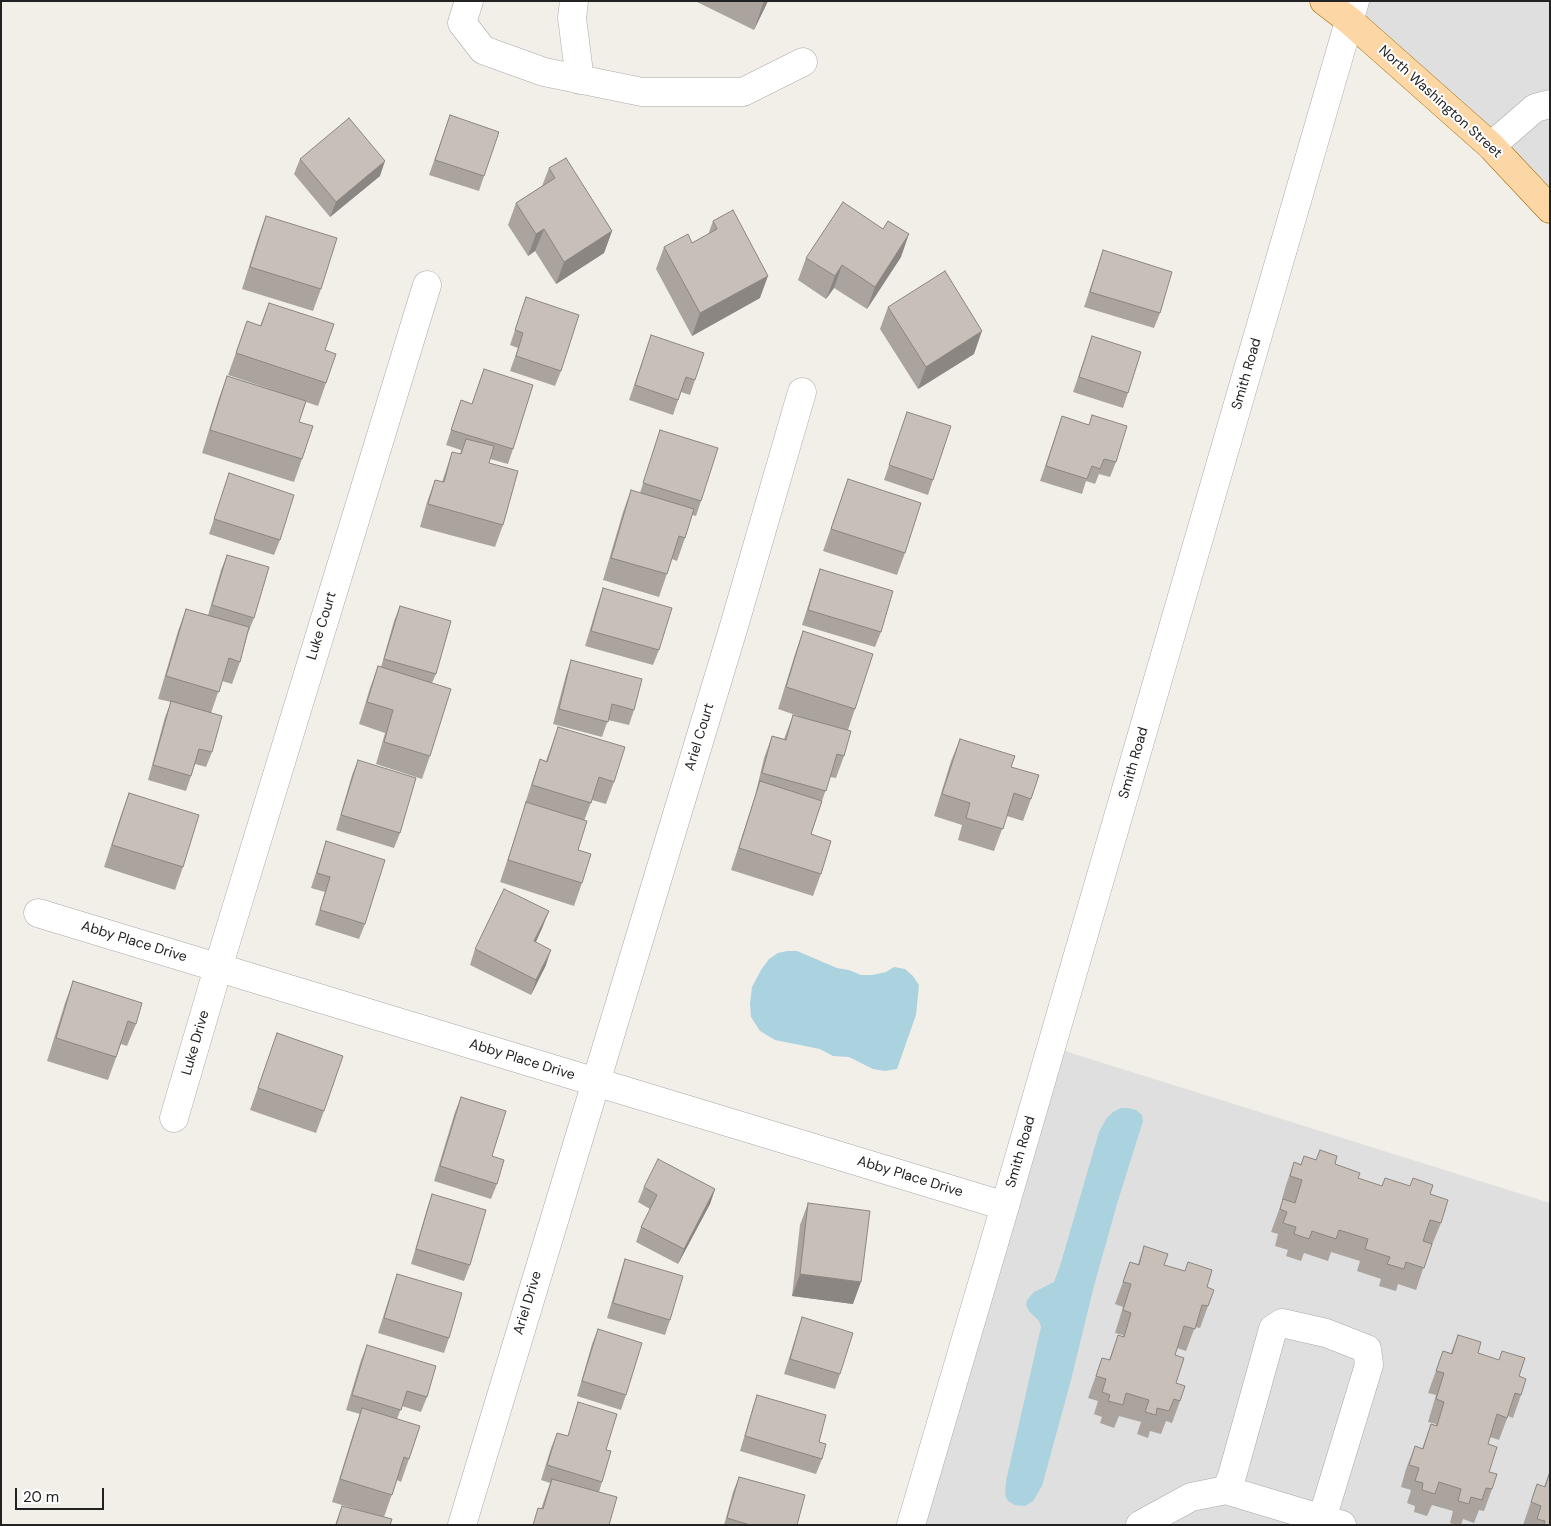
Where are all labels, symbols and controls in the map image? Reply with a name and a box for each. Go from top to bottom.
street label: North Washington Street [1375,42,1505,162]
street label: Smith Road [1229,336,1265,412]
street label: Luke Court [304,590,340,662]
street label: Ariel Court [682,701,718,773]
street label: Smith Road [1116,725,1152,801]
street label: Abby Place Drive [79,918,189,966]
street label: Luke Drive [179,1009,213,1077]
street label: Abby Place Drive [467,1036,577,1084]
street label: Smith Road [1003,1114,1039,1190]
street label: Abby Place Drive [855,1153,965,1201]
street label: Ariel Drive [510,1269,546,1337]
scale bar [18,1478,106,1510]
text: 20 m [23,1487,59,1507]

